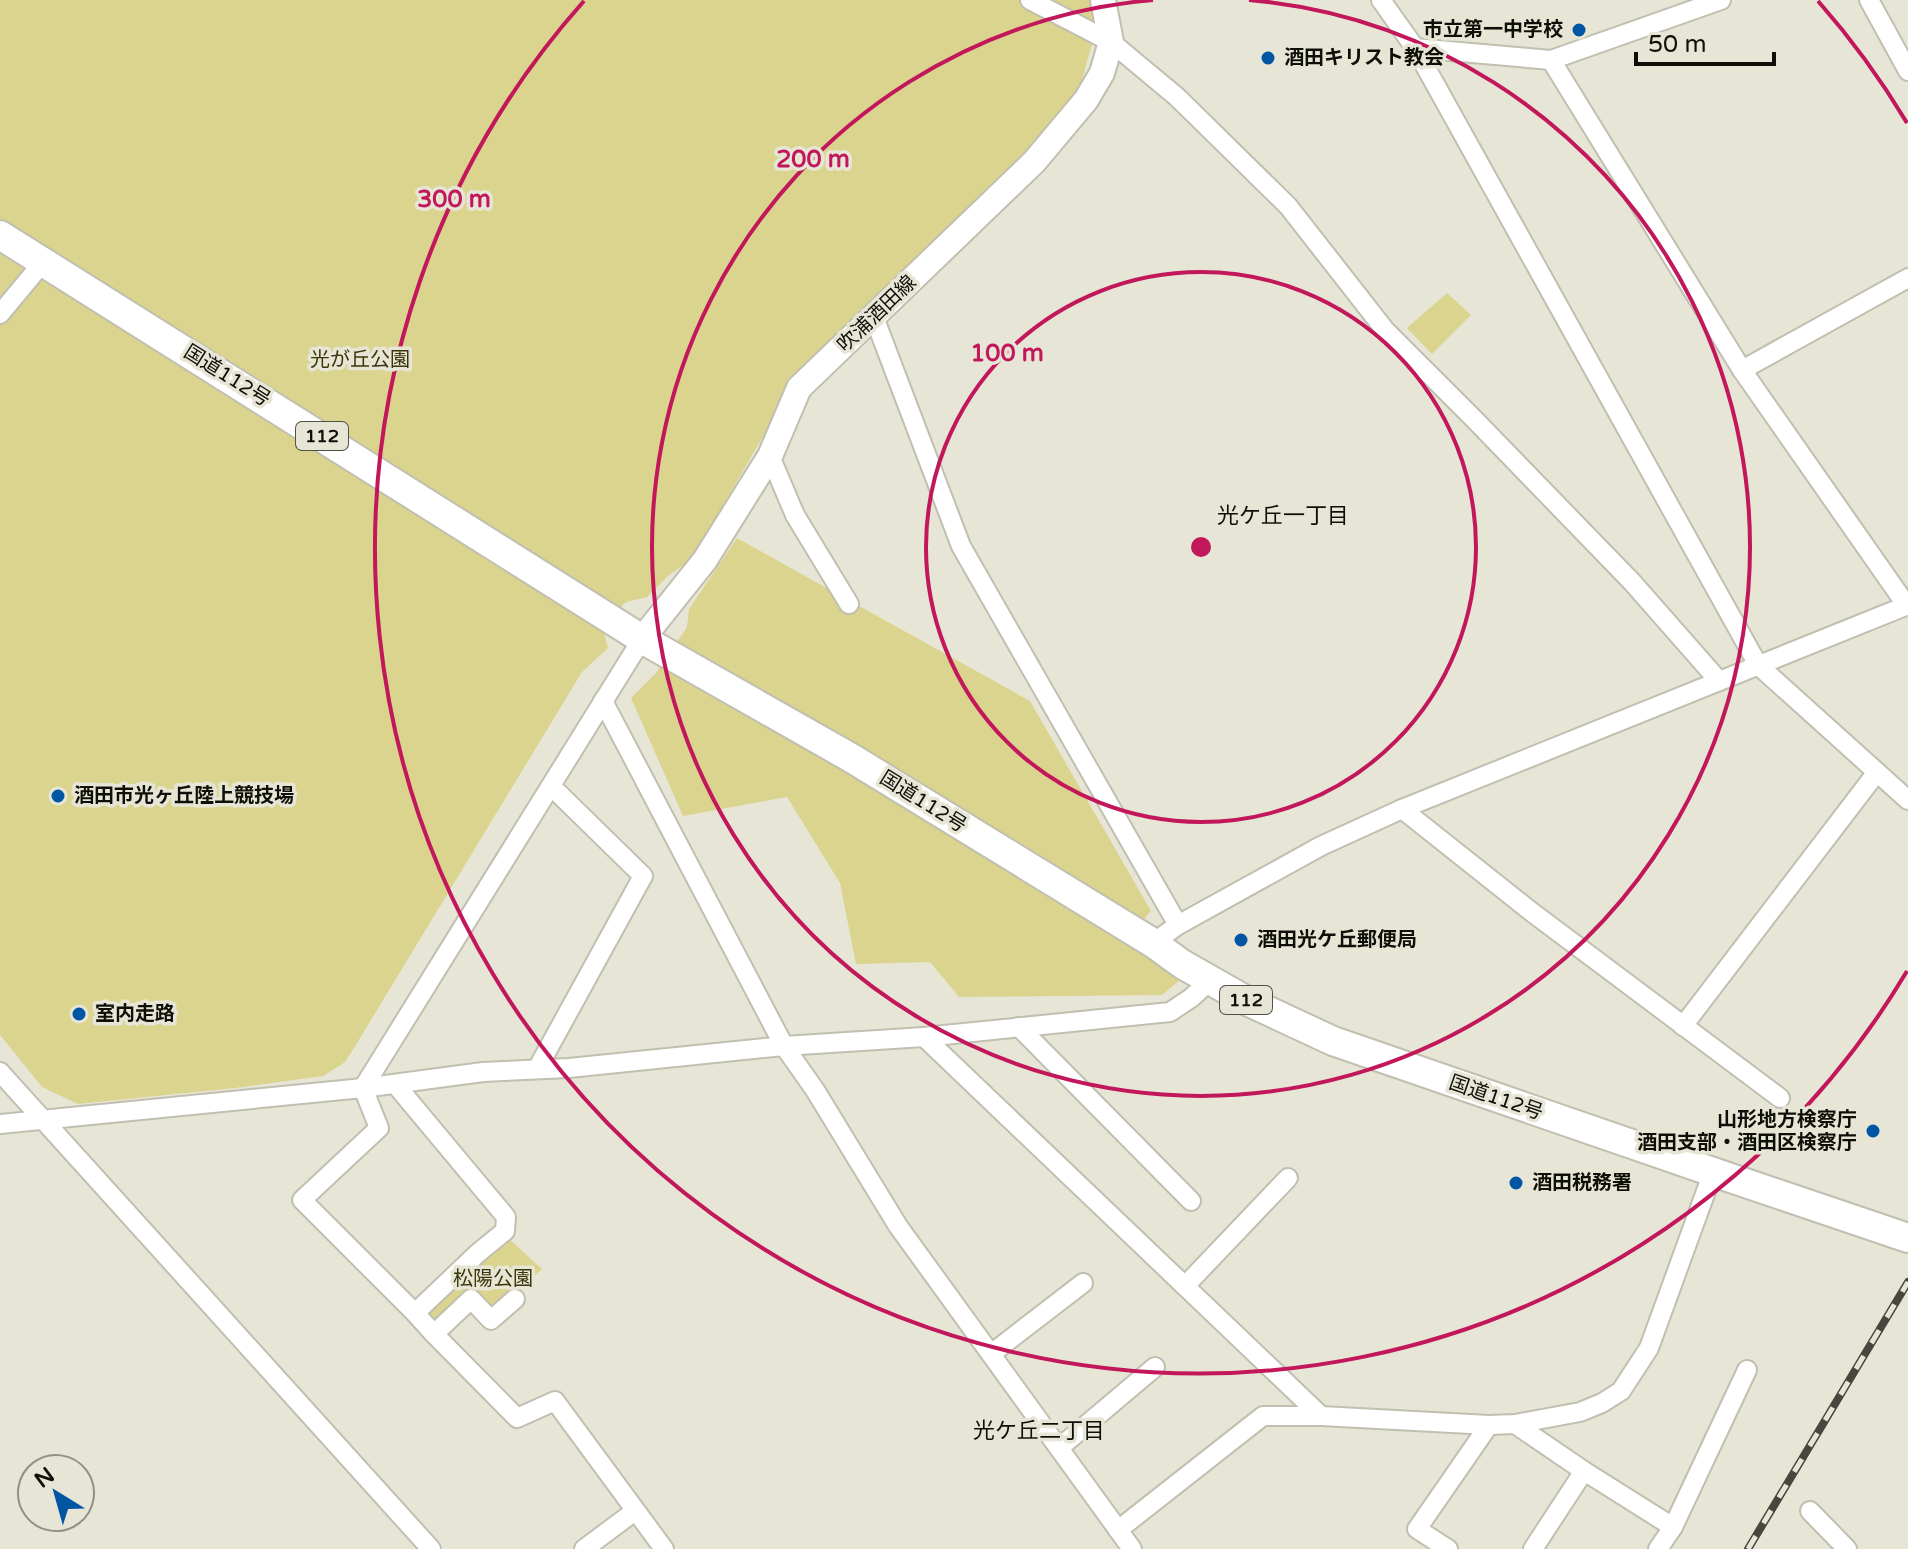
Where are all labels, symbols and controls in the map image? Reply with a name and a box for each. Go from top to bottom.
scale bar [1636,16,1774,66]
place label: 市立第一中学校 [1423,18,1563,42]
marker: 市立第一中学校 [1570,21,1588,39]
text: 50 m [1648,30,1706,59]
place label: 酒田キリスト教会 [1284,46,1444,70]
marker: 酒田キリスト教会 [1259,49,1277,67]
text: 200 m [776,145,850,174]
text: 300 m [417,185,491,214]
street label: 吹浦酒田線 [833,271,921,357]
text: 100 m [970,339,1044,368]
street label: 国道112号 [179,340,275,412]
park label: 光が丘公園 [310,348,410,372]
road number: 112 [296,422,348,450]
district label: 光ケ丘一丁目 [1217,503,1349,529]
centre of rings [1187,533,1215,561]
street label: 国道112号 [875,766,971,838]
place label: 酒田市光ヶ丘陸上競技場 [74,784,294,808]
marker: 酒田市光ヶ丘陸上競技場 [49,787,67,805]
place label: 酒田光ケ丘郵便局 [1257,928,1417,952]
marker: 酒田光ケ丘郵便局 [1232,931,1250,949]
road number: 112 [1220,986,1272,1014]
place label: 室内走路 [95,1002,175,1026]
marker: 室内走路 [70,1005,88,1023]
street label: 国道112号 [1446,1071,1546,1125]
place label: 山形地方検察庁 酒田支部・酒田区検察庁 [1637,1108,1857,1155]
marker: 山形地方検察庁 酒田支部・酒田区検察庁 [1864,1122,1882,1140]
place label: 酒田税務署 [1532,1171,1632,1195]
marker: 酒田税務署 [1507,1174,1525,1192]
park label: 松陽公園 [453,1267,533,1291]
district label: 光ケ丘二丁目 [973,1418,1105,1444]
north arrow [16,1453,96,1533]
text: N [30,1462,59,1494]

